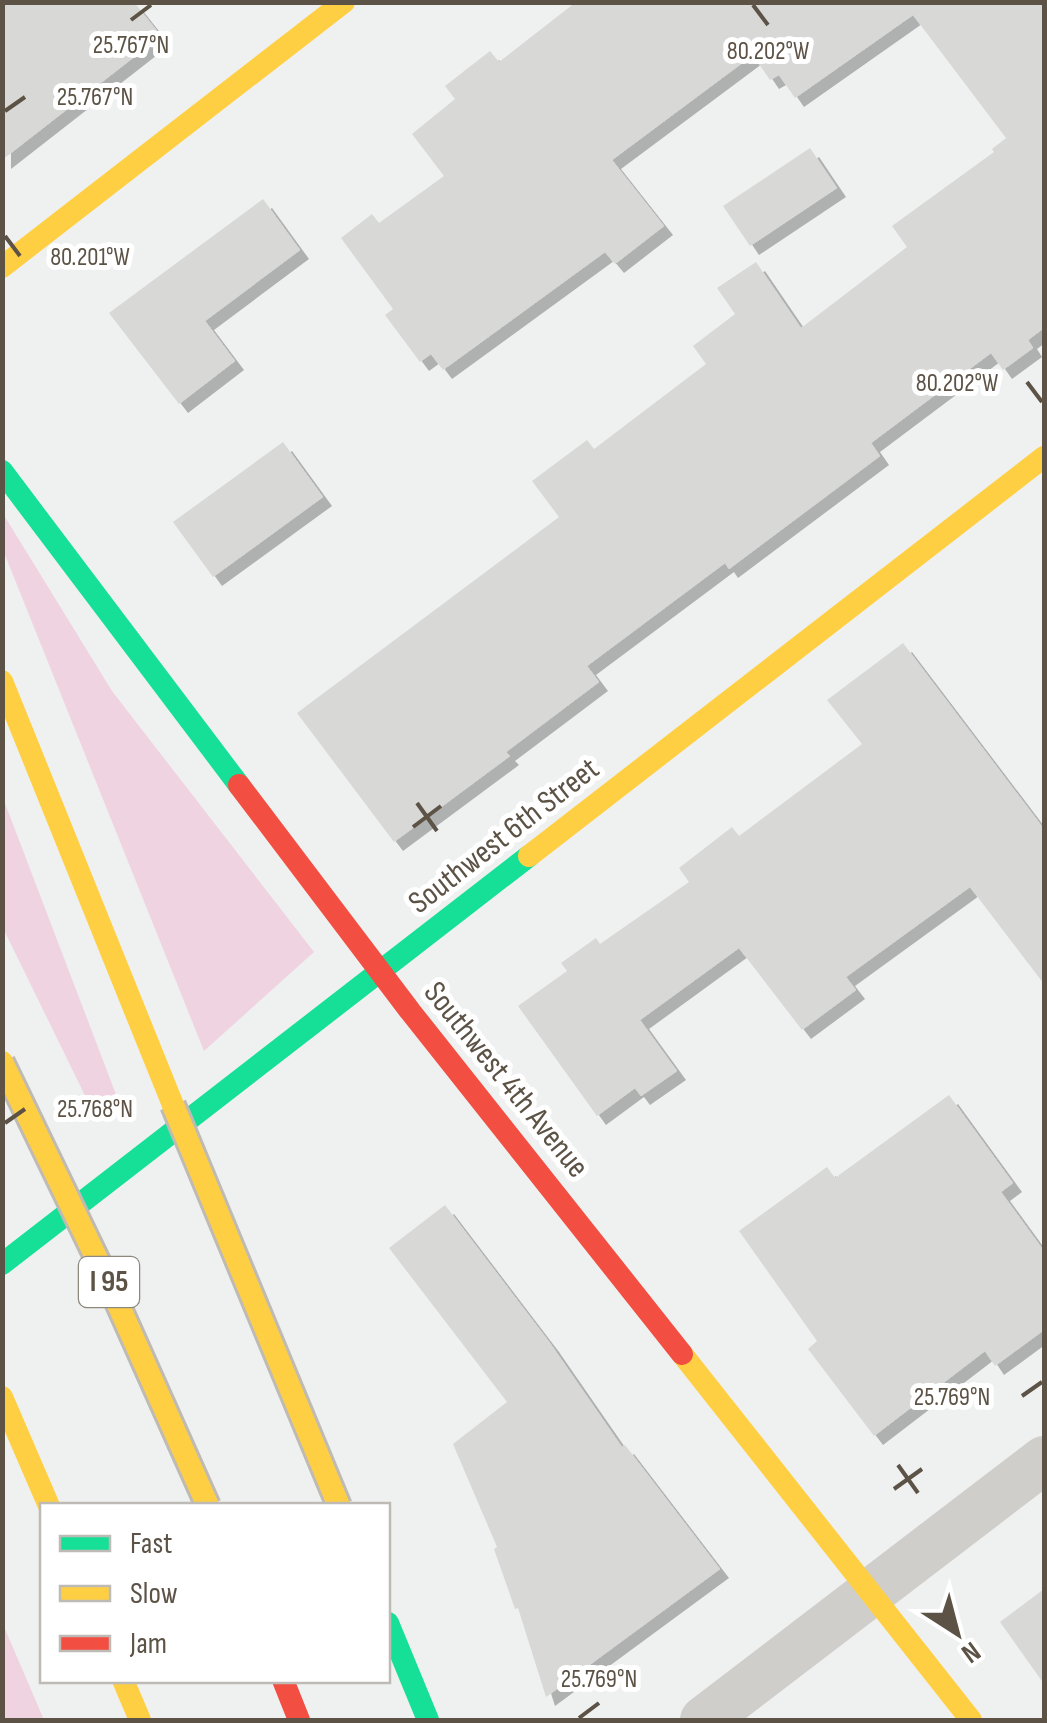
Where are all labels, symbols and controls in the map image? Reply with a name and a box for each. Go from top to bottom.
text: 25.767°N [93,30,169,61]
text: 80.202°W [727,36,809,67]
text: 25.767°N [57,82,133,113]
text: 80.201°W [50,242,130,273]
text: 80.202°W [916,368,998,399]
street label: Southwest 6th Street [401,750,607,922]
street label: Southwest 4th Avenue [415,974,597,1186]
text: 25.768°N [57,1094,133,1125]
road number: I 95 [79,1257,139,1307]
text: 25.769°N [914,1382,990,1413]
legend [40,1503,390,1683]
text: Fast [130,1526,172,1562]
text: Slow [130,1576,178,1612]
north arrow [907,1583,1007,1683]
text: Jam [129,1626,167,1662]
text: N [955,1634,987,1670]
text: 25.769°N [561,1664,637,1695]

